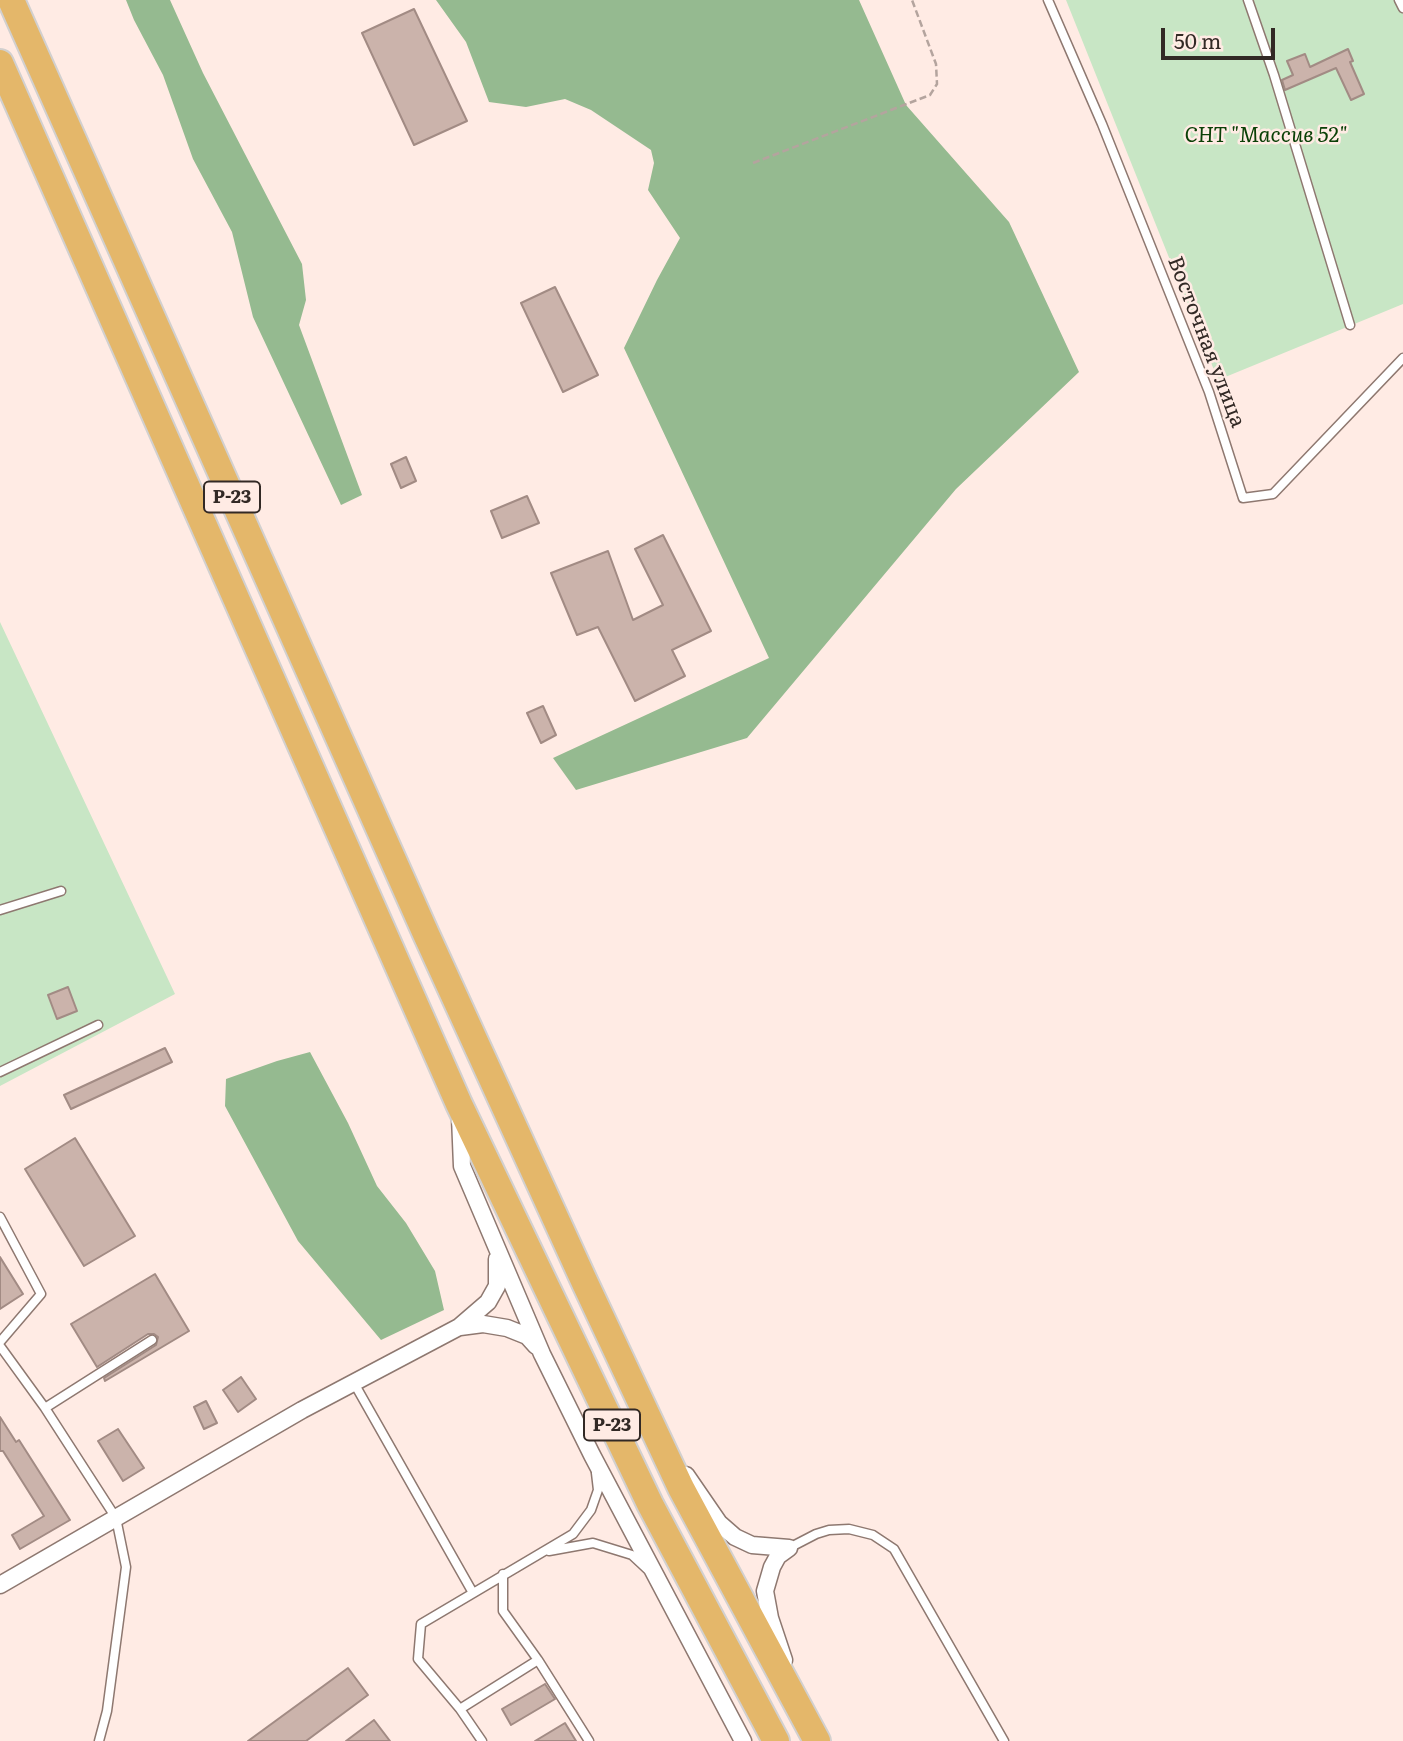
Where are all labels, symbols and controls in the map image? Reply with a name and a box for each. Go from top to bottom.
scale bar [1165,14,1279,58]
text: 50 m [1174,24,1221,55]
park label: СНТ "Массив 52" [1185,123,1347,149]
street label: Восточная улица [1162,253,1250,431]
road number: Р-23 [204,482,260,512]
road number: Р-23 [584,1410,640,1441]

